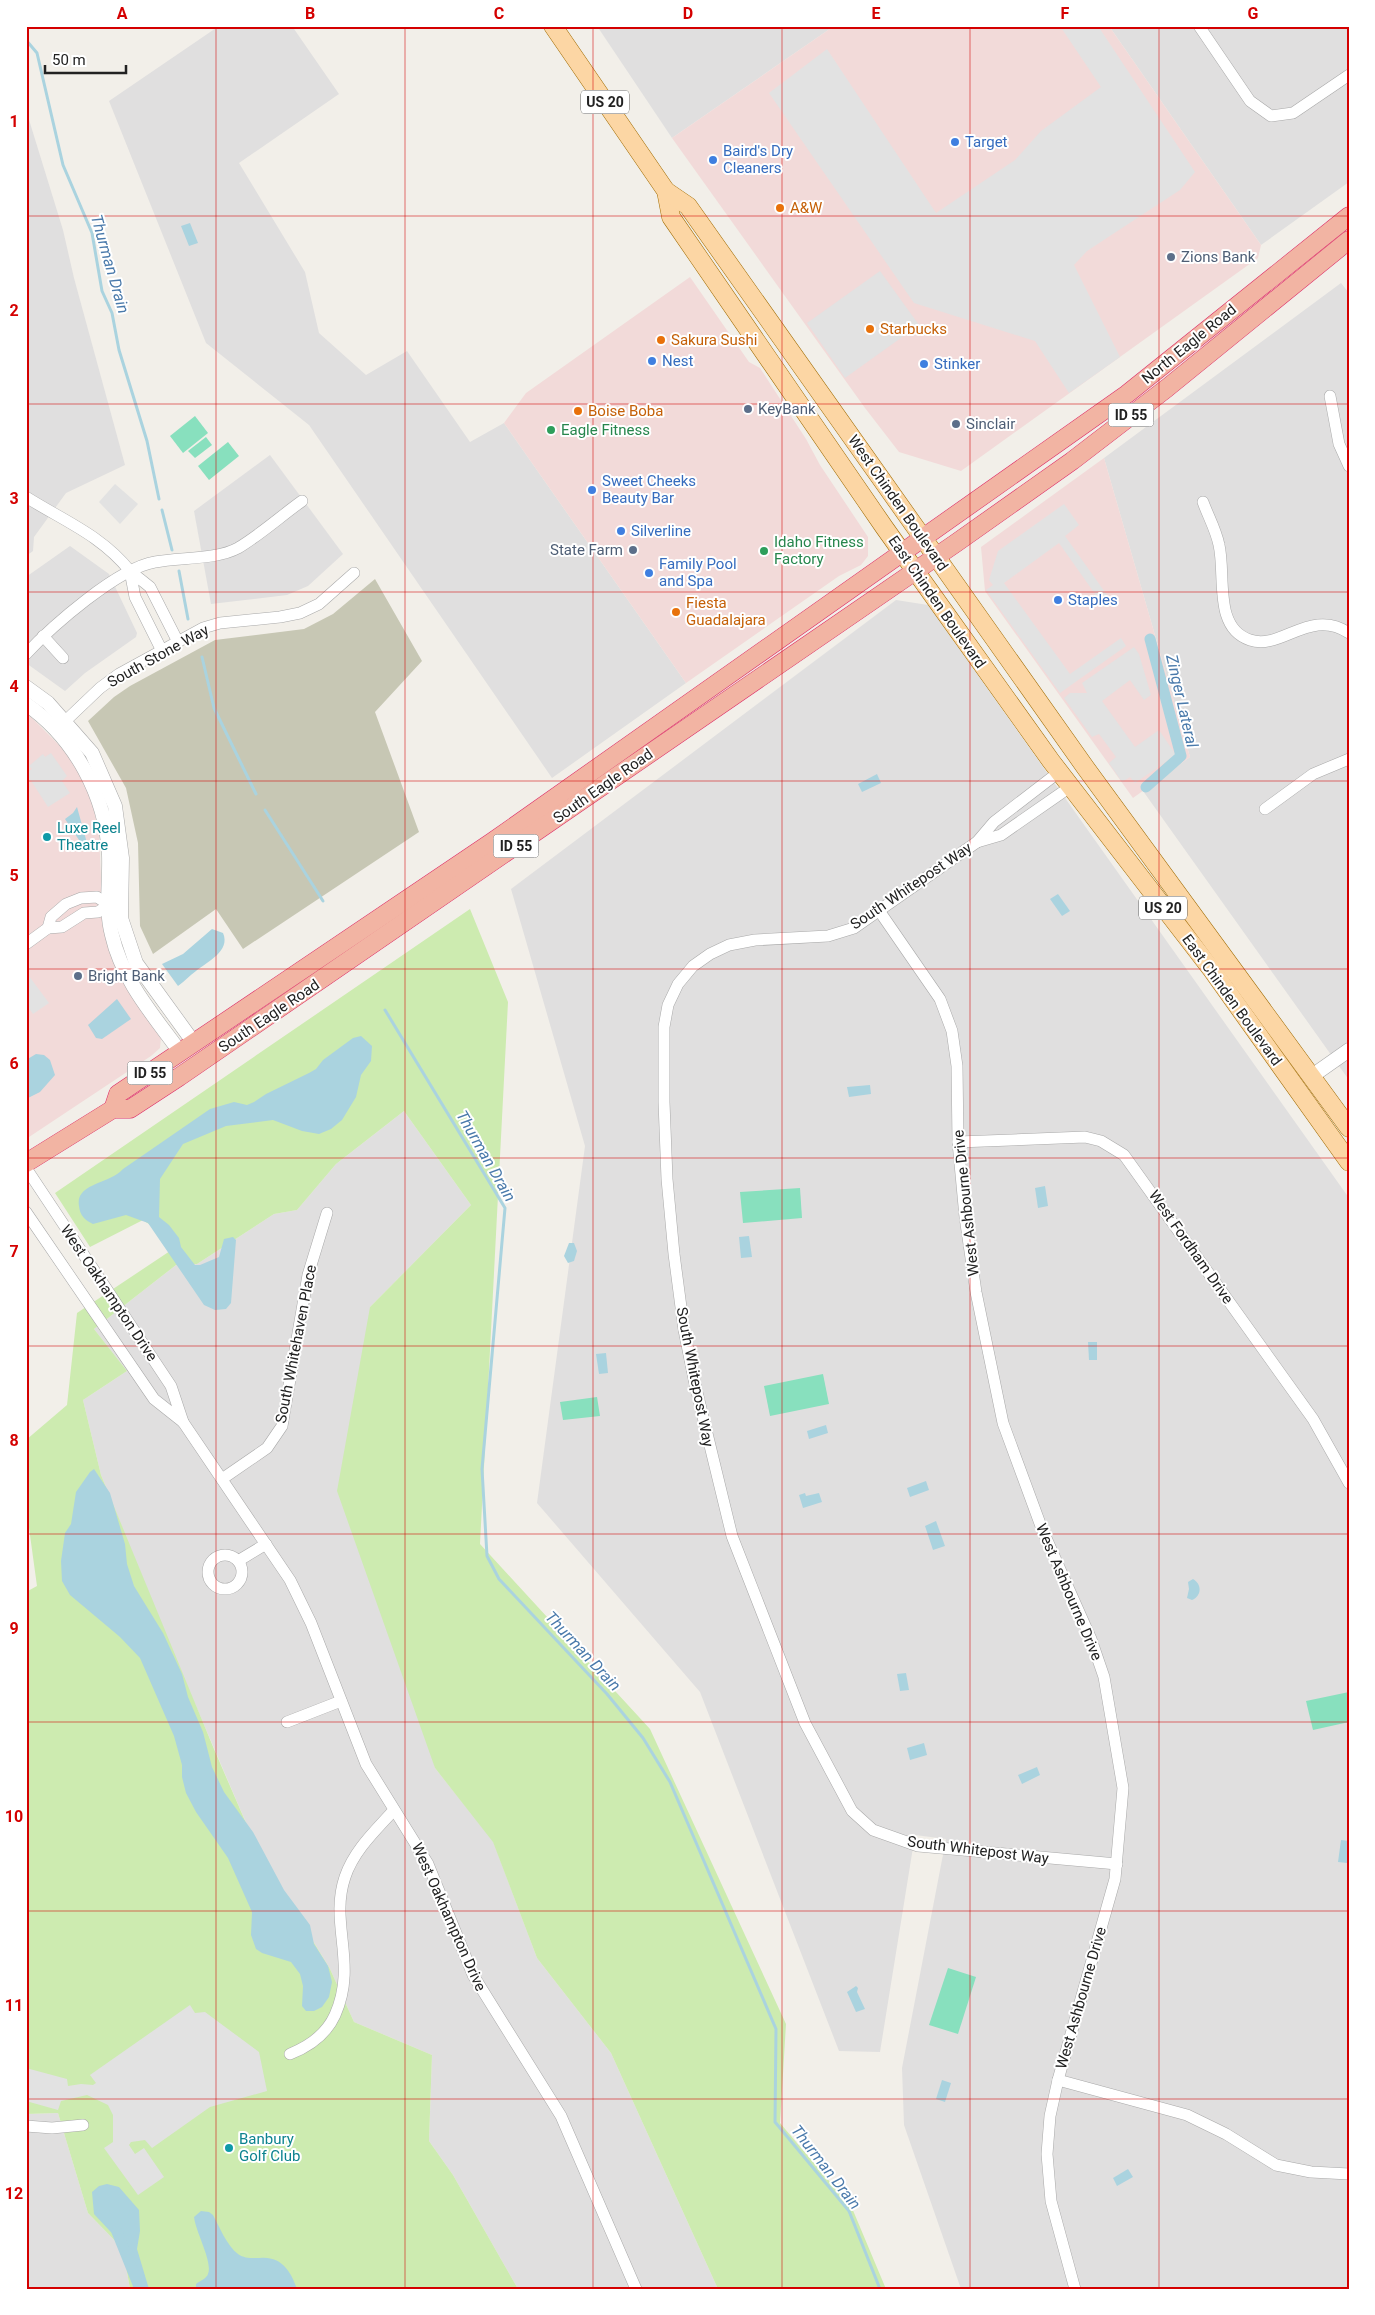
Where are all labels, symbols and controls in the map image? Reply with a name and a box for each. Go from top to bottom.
text: A [117,4,128,23]
text: B [305,4,315,23]
text: C [494,4,504,23]
text: D [683,4,693,23]
text: E [872,4,881,23]
text: F [1061,4,1070,23]
text: G [1248,4,1259,23]
scale bar [45,42,126,74]
text: 50 m [52,51,86,69]
road number: US 20 [581,90,629,114]
text: 1 [9,112,19,131]
place label: Target [965,133,1008,151]
marker: Target [949,136,961,148]
place label: Baird's Dry Cleaners [723,142,793,177]
marker: Baird's Dry Cleaners [707,154,719,166]
place label: A&W [790,199,822,217]
marker: A&W [774,202,786,214]
water label: Thurman Drain [87,212,133,316]
place label: Zions Bank [1181,248,1256,266]
marker: Zions Bank [1165,251,1177,263]
street label: North Eagle Road [1138,300,1240,388]
text: 2 [9,301,19,320]
place label: Starbucks [880,320,947,338]
marker: Starbucks [864,323,876,335]
place label: Sakura Sushi [671,331,757,349]
marker: Sakura Sushi [655,334,667,346]
place label: Nest [662,352,693,370]
marker: Nest [646,355,658,367]
place label: Stinker [934,355,980,373]
marker: Stinker [918,358,930,370]
place label: KeyBank [758,400,816,418]
place label: Boise Boba [588,402,663,420]
marker: KeyBank [742,403,754,415]
road number: ID 55 [1108,404,1154,426]
marker: Boise Boba [572,405,584,417]
place label: Sinclair [966,415,1015,433]
marker: Sinclair [950,418,962,430]
place label: Eagle Fitness [561,421,650,439]
marker: Eagle Fitness [545,424,557,436]
street label: West Chinden Boulevard [844,431,952,575]
place label: Sweet Cheeks Beauty Bar [602,472,696,507]
marker: Sweet Cheeks Beauty Bar [586,484,598,496]
text: 3 [9,489,19,508]
place label: Silverline [631,522,691,540]
marker: Silverline [615,525,627,537]
street label: East Chinden Boulevard [884,532,990,672]
place label: Idaho Fitness Factory [774,533,864,568]
place label: State Farm [550,541,623,559]
marker: State Farm [627,544,639,556]
marker: Idaho Fitness Factory [758,545,770,557]
place label: Family Pool and Spa [659,555,737,590]
marker: Family Pool and Spa [643,567,655,579]
place label: Staples [1068,591,1118,609]
place label: Fiesta Guadalajara [686,594,766,629]
marker: Staples [1052,594,1064,606]
marker: Fiesta Guadalajara [670,606,682,618]
street label: South Stone Way [104,621,212,691]
water label: Zinger Lateral [1162,652,1202,750]
text: 4 [9,677,19,696]
street label: South Eagle Road [550,745,656,827]
place label: Luxe Reel Theatre [57,819,121,854]
marker: Luxe Reel Theatre [41,831,53,843]
road number: ID 55 [494,834,538,858]
street label: South Whitepost Way [847,839,975,933]
text: 5 [9,866,19,885]
road number: US 20 [1139,896,1187,920]
street label: East Chinden Boulevard [1178,931,1286,1069]
place label: Bright Bank [88,967,165,985]
marker: Bright Bank [72,970,84,982]
street label: South Eagle Road [215,976,323,1056]
text: 6 [9,1054,19,1073]
road number: ID 55 [128,1062,172,1084]
water label: Thurman Drain [452,1107,520,1205]
street label: West Ashbourne Drive [949,1129,983,1277]
street label: West Fordham Drive [1145,1187,1237,1307]
street label: West Oakhampton Drive [57,1221,161,1365]
text: 7 [9,1242,19,1261]
street label: South Whitehaven Place [272,1263,320,1425]
street label: South Whitepost Way [673,1305,717,1449]
text: 8 [9,1431,19,1450]
street label: West Ashbourne Drive [1032,1521,1106,1663]
water label: Thurman Drain [541,1607,625,1695]
text: 9 [9,1619,19,1638]
text: 10 [5,1807,23,1826]
street label: South Whitepost Way [906,1832,1050,1868]
street label: West Oakhampton Drive [408,1840,490,1994]
street label: West Ashbourne Drive [1052,1925,1110,2071]
text: 11 [5,1996,23,2015]
water label: Thurman Drain [787,2121,865,2213]
place label: Banbury Golf Club [239,2130,300,2165]
marker: Banbury Golf Club [223,2142,235,2154]
text: 12 [5,2184,23,2203]

